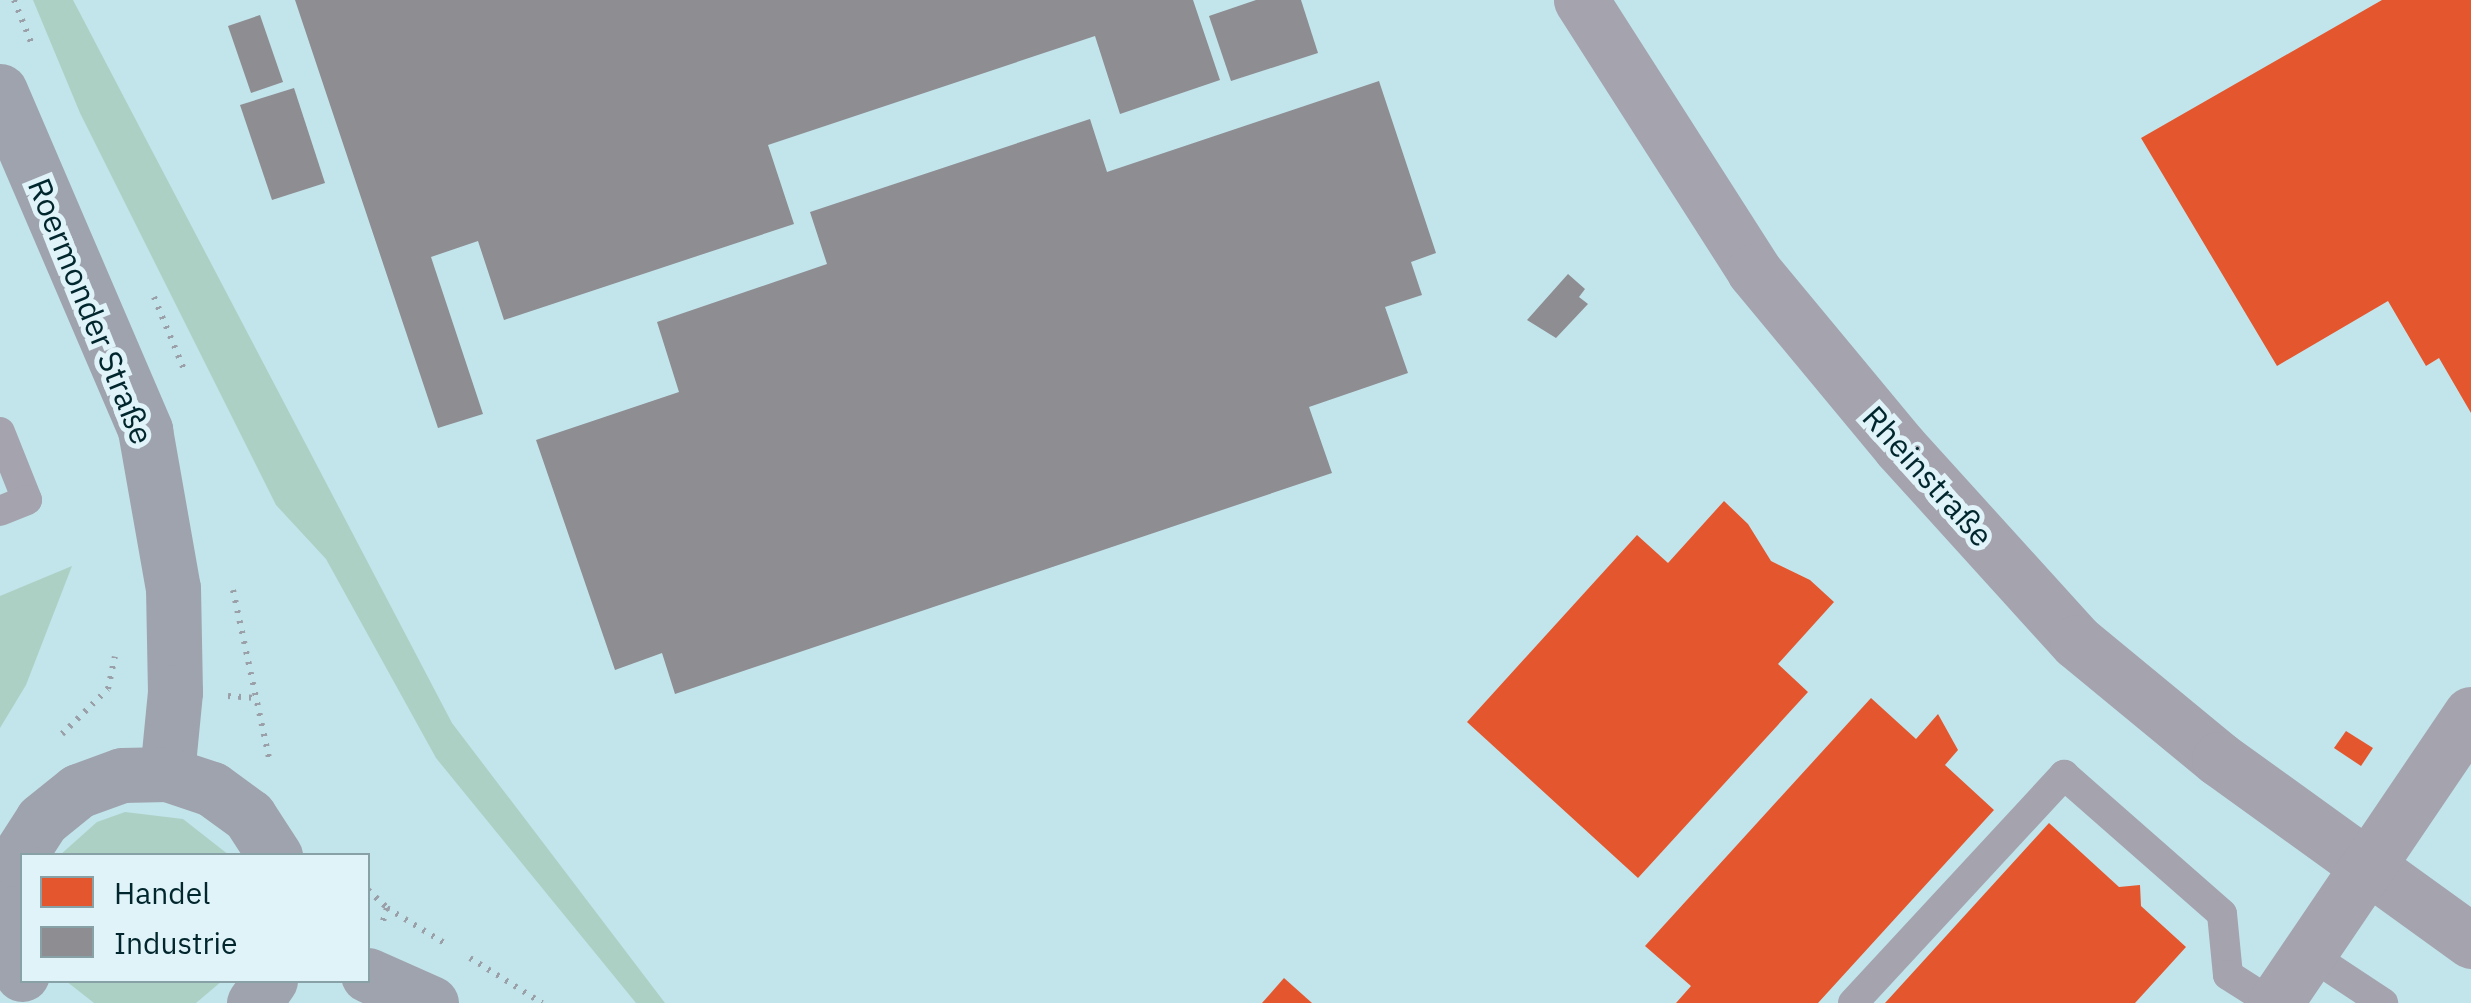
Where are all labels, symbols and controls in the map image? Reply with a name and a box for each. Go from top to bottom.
street label: Roermonder Straße [20,172,162,450]
street label: Rheinstraße [1855,398,2001,554]
legend [20,853,370,983]
text: Handel [114,873,210,912]
text: Industrie [114,923,237,962]

